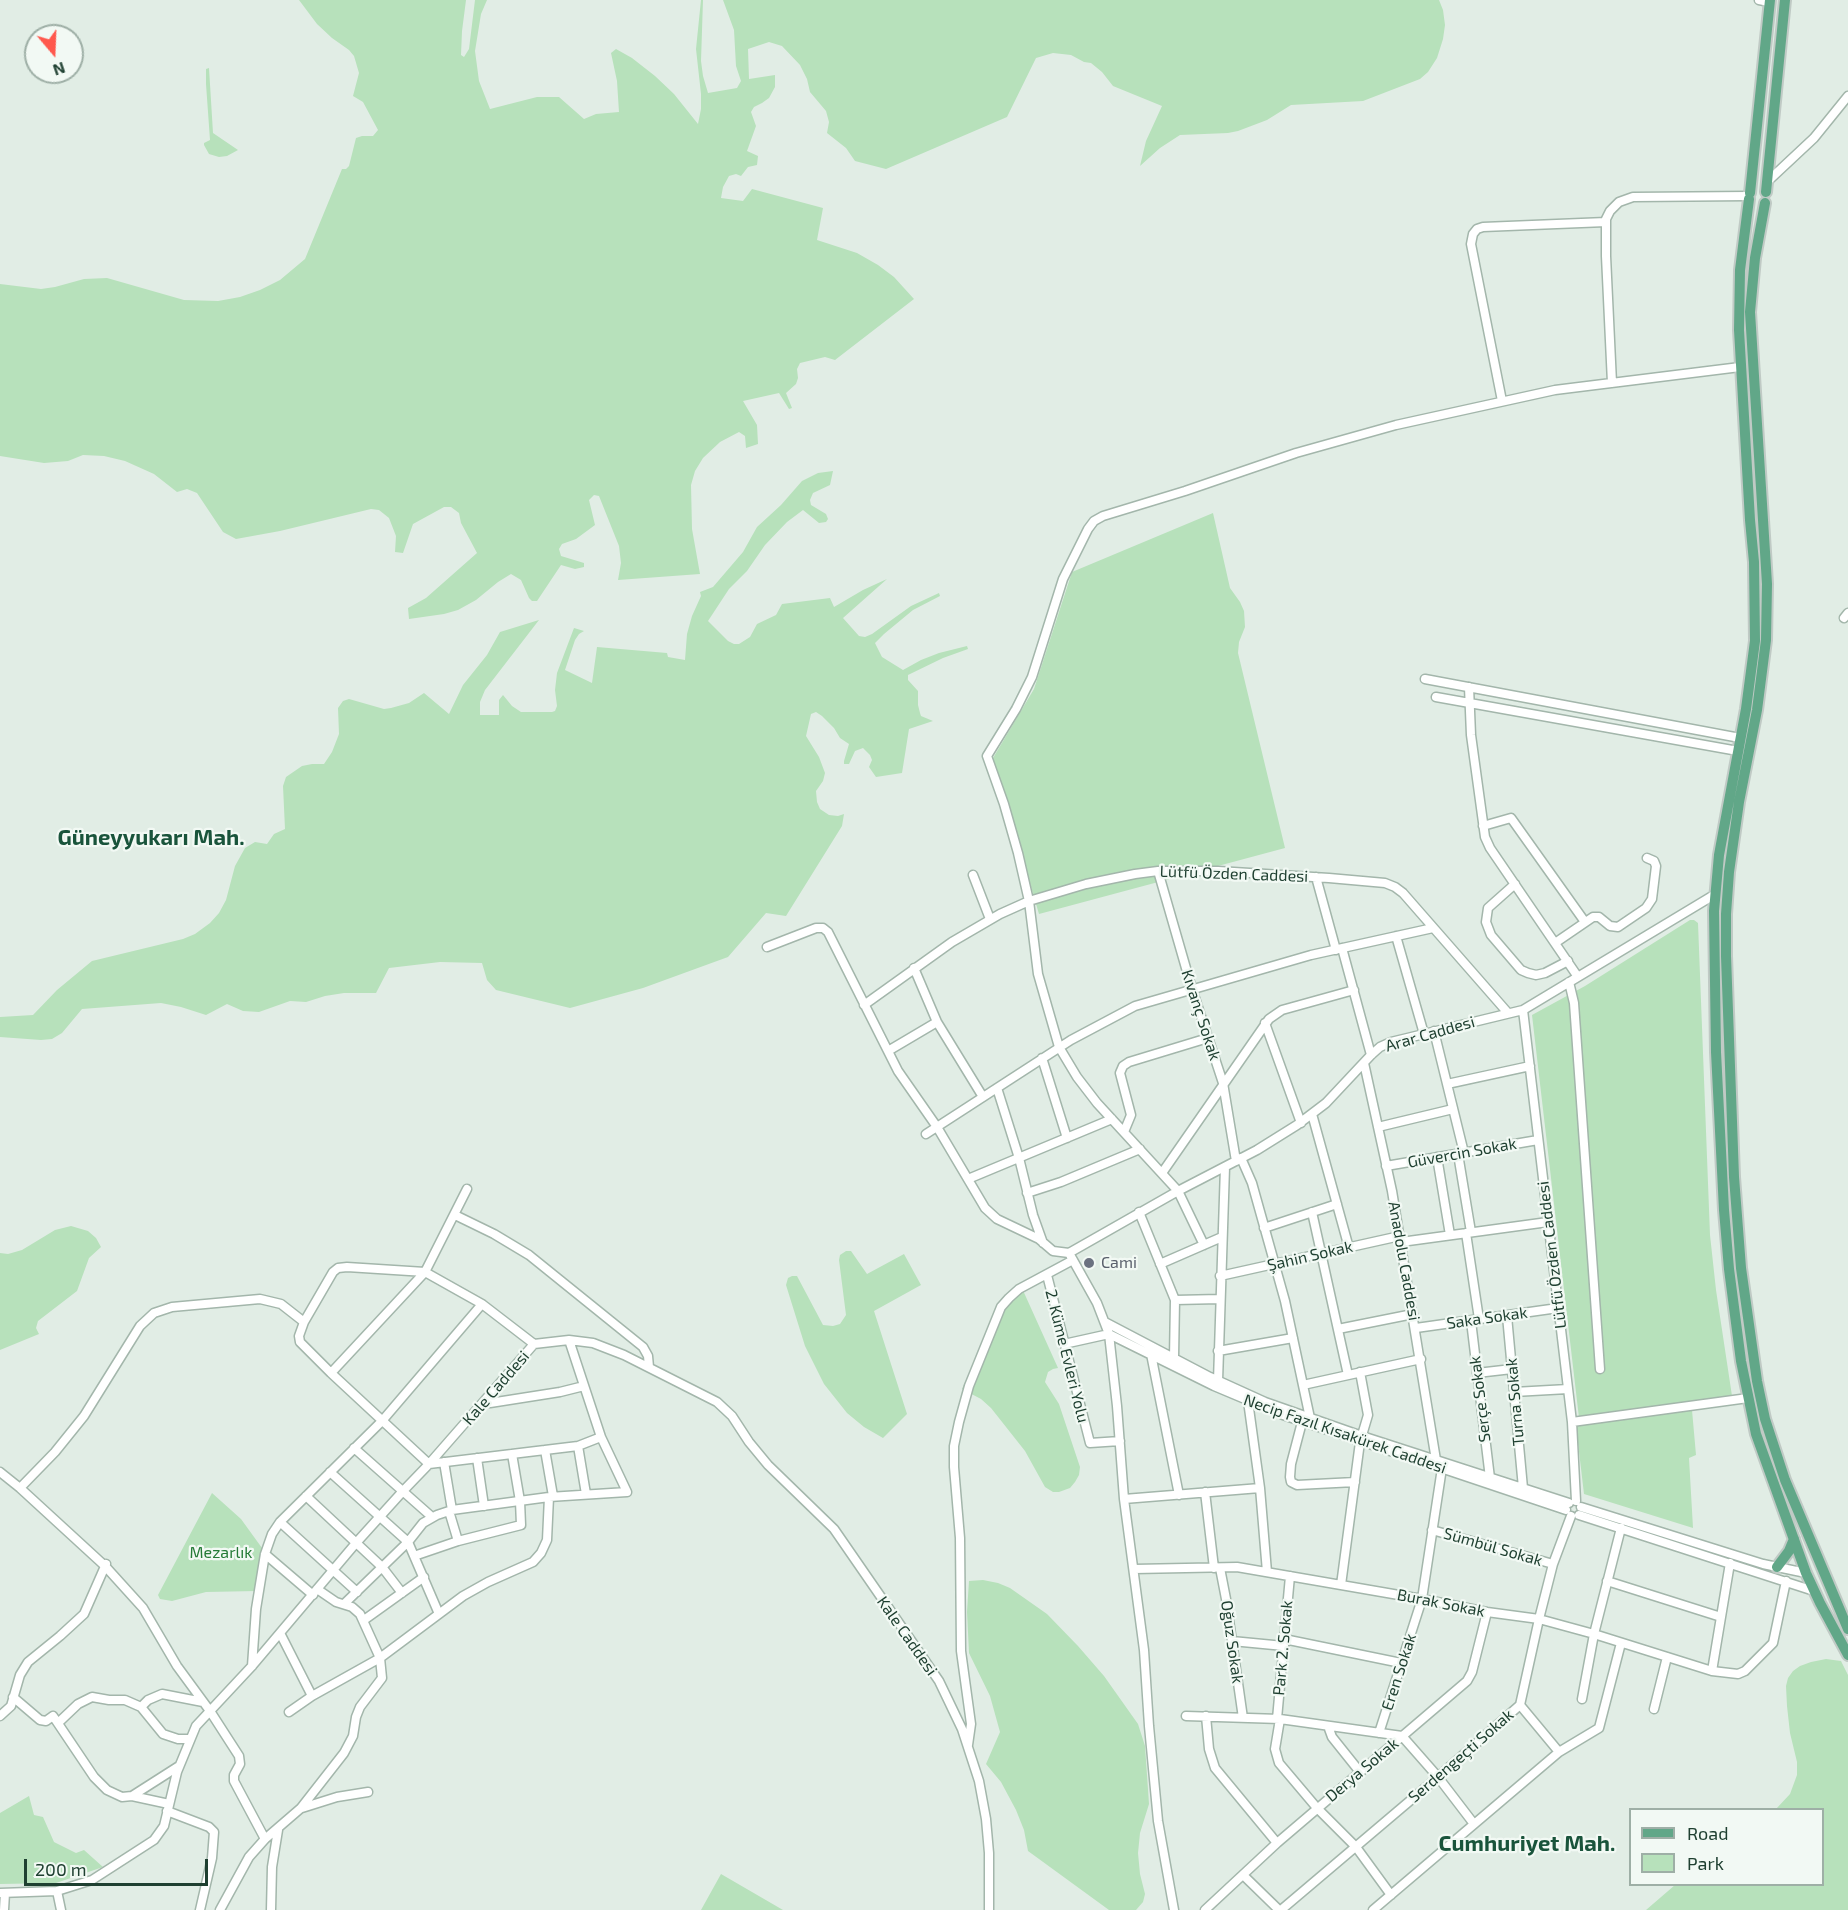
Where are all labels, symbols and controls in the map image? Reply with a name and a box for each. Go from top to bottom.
north arrow [24,24,84,84]
text: N [51,59,68,80]
district label: Güneyyukarı Mah. [57,825,245,851]
street label: Lütfü Özden Caddesi [1159,862,1309,886]
street label: Kıvanç Sokak [1177,967,1225,1063]
street label: Arar Caddesi [1383,1012,1477,1056]
street label: Güvercin Sokak [1406,1134,1518,1172]
street label: Lütfü Özden Caddesi [1533,1180,1571,1330]
street label: Anadolu Caddesi [1384,1200,1424,1322]
street label: Şahin Sokak [1265,1237,1355,1275]
place label: Cami [1101,1253,1137,1273]
marker: Cami [1082,1256,1096,1270]
street label: 2. Küme Evleri Yolu [1041,1287,1093,1425]
street label: Saka Sokak [1445,1303,1529,1333]
street label: Kale Caddesi [459,1347,533,1429]
street label: Serçe Sokak [1465,1355,1495,1443]
street label: Turna Sokak [1502,1357,1528,1447]
street label: Necip Fazıl Kısakürek Caddesi [1241,1390,1449,1478]
street label: Sümbül Sokak [1441,1524,1545,1570]
park label: Mezarlık [190,1543,252,1563]
street label: Burak Sokak [1395,1585,1487,1621]
street label: Kale Caddesi [873,1593,941,1679]
street label: Oğuz Sokak [1217,1599,1247,1685]
street label: Park 2. Sokak [1269,1600,1297,1696]
street label: Eren Sokak [1378,1631,1420,1713]
street label: Serdengeçti Sokak [1405,1705,1517,1807]
street label: Derya Sokak [1322,1734,1402,1806]
legend [1629,1808,1824,1886]
text: Road [1687,1822,1728,1844]
district label: Cumhuriyet Mah. [1439,1831,1615,1857]
scale bar [27,1847,212,1885]
text: Park [1687,1852,1724,1874]
text: 200 m [35,1858,87,1880]

